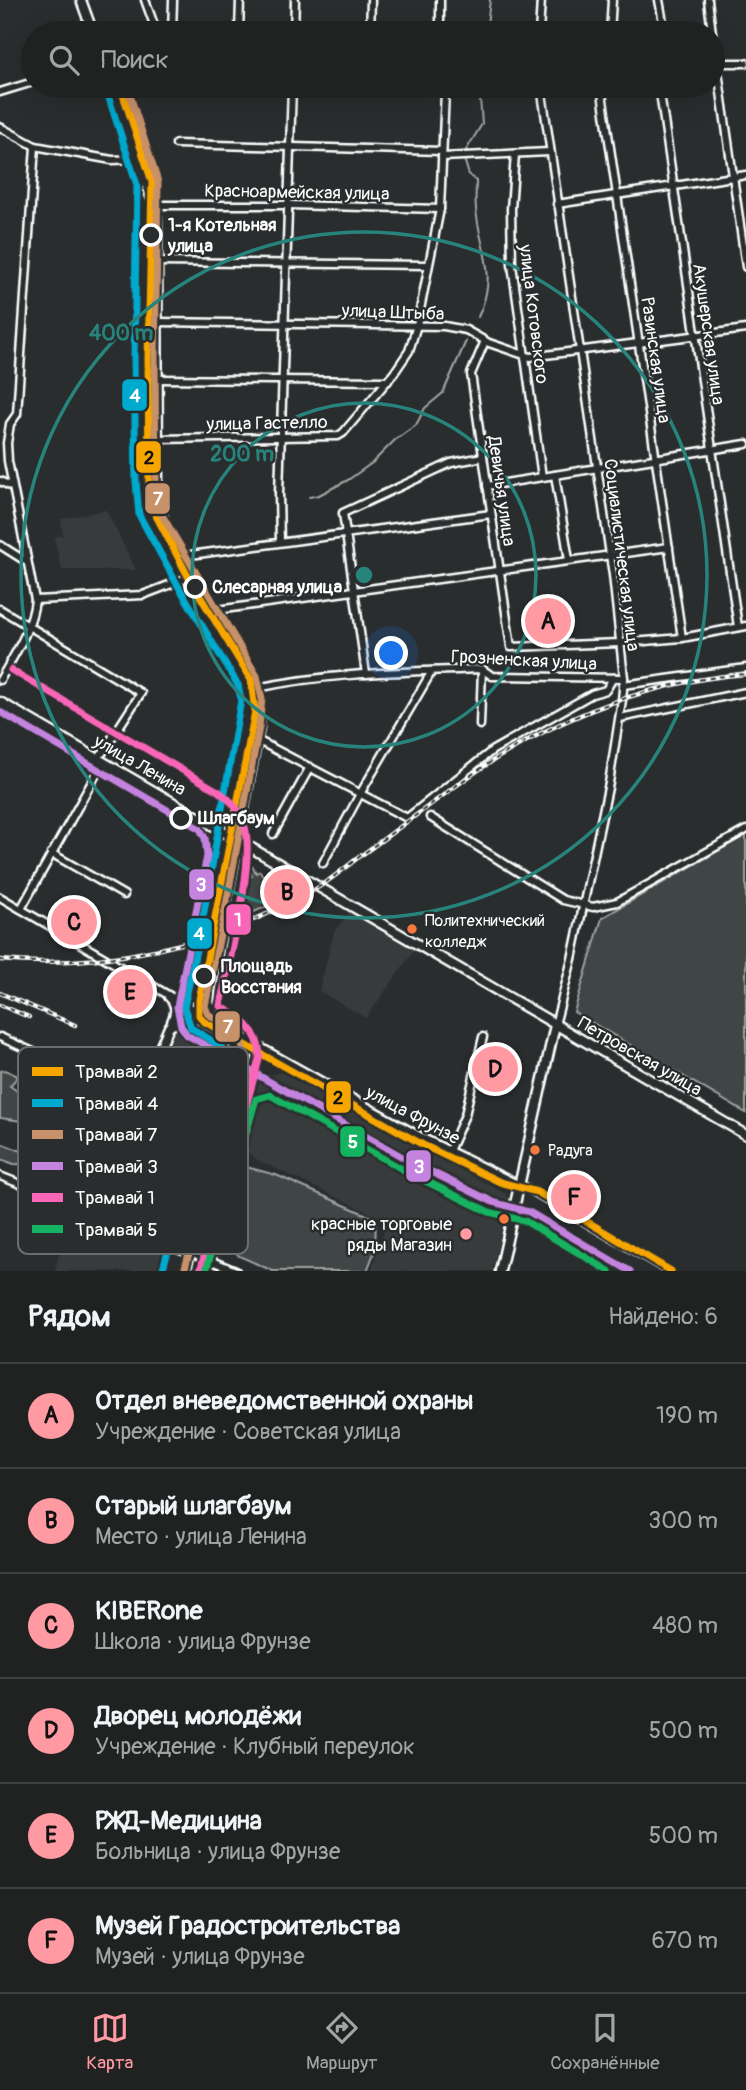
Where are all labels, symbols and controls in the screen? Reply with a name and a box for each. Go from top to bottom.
search box [21,21,725,98]
icon: search [45,41,83,79]
text: Поиск [101,44,169,76]
street label: Красноармейская улица [204,179,390,206]
place label: 1-я Котельная улица [167,214,277,258]
marker: 1-я Котельная улица [140,224,162,246]
street label: улица Котовского [513,242,554,385]
street label: Акушерская улица [687,262,730,406]
street label: Разинская улица [635,296,676,425]
street label: улица Штыба [340,299,445,326]
text: 400 m [89,320,153,347]
line badge: 4 [121,378,148,412]
text: 4 [129,384,141,408]
street label: улица Гастелло [205,411,328,436]
street label: Девичья улица [482,433,521,548]
line badge: 2 [135,440,162,474]
text: 200 m [210,441,274,468]
text: 2 [144,446,155,470]
street label: Социалистическая улица [598,458,645,653]
line badge: 7 [144,482,171,515]
text: 7 [153,487,164,511]
centre of rings [352,563,376,587]
marker: Слесарная улица [184,576,206,598]
place label: Слесарная улица [212,576,343,599]
pin: A [525,595,571,647]
your location [374,636,408,670]
street label: Грозненская улица [450,645,598,676]
street label: улица Ленина [89,729,190,801]
marker: Шлагбаум [170,807,192,829]
place label: Шлагбаум [197,807,275,830]
pin: B [264,866,310,918]
line badge: 3 [188,868,215,901]
text: 3 [196,873,206,897]
pin: C [51,896,97,948]
line badge: 1 [225,903,252,936]
text: 1 [234,908,242,932]
place label: Политехнический колледж [425,911,545,952]
line badge: 4 [186,917,213,950]
text: 4 [193,922,205,946]
marker: Политехнический колледж [405,922,419,936]
place label: Площадь Восстания [221,955,302,999]
marker: Площадь Восстания [193,965,215,987]
pin: E [107,966,153,1018]
line badge: 7 [214,1010,241,1043]
street label: Петровская улица [574,1012,706,1101]
text: 7 [223,1015,234,1039]
pin: D [472,1043,518,1095]
legend [18,1047,248,1254]
text: Трамвай 2 [75,1060,158,1084]
line badge: 2 [325,1080,352,1114]
street label: улица Фрунзе [361,1081,464,1150]
text: 2 [333,1086,344,1110]
text: Трамвай 4 [75,1092,158,1116]
text: Трамвай 7 [75,1123,157,1147]
line badge: 5 [339,1125,366,1158]
text: 5 [348,1130,358,1154]
place label: Радуга [548,1141,593,1161]
marker: Радуга [528,1143,542,1157]
line badge: 3 [405,1149,432,1183]
text: Трамвай 3 [75,1155,158,1179]
text: 3 [414,1155,424,1179]
pin: F [551,1171,597,1223]
text: Трамвай 1 [75,1186,155,1210]
unlabelled marker [497,1212,511,1226]
place label: красные торговые ряды Магазин [311,1213,452,1257]
text: Трамвай 5 [75,1218,158,1242]
marker: красные торговые ряды Магазин [458,1226,474,1242]
text: Рядом [28,1298,111,1335]
text: Найдено: 6 [608,1302,718,1331]
text: Отдел вневедомственной охраны [95,1385,474,1417]
text: A [44,1401,58,1430]
text: 190 m [656,1401,718,1430]
text: Учреждение · Советская улица [95,1417,401,1446]
text: Старый шлагбаум [95,1490,292,1522]
text: B [44,1506,58,1535]
text: 300 m [648,1506,718,1535]
text: Место · улица Ленина [95,1522,307,1551]
text: KIBERone [95,1595,203,1627]
text: C [44,1611,58,1640]
text: 480 m [652,1611,718,1640]
text: Школа · улица Фрунзе [95,1627,311,1656]
text: Дворец молодёжи [95,1700,301,1732]
text: D [44,1716,58,1745]
text: 500 m [649,1716,718,1745]
text: Учреждение · Клубный переулок [95,1732,415,1761]
text: РЖД-Медицина [95,1805,262,1837]
text: E [45,1821,57,1850]
text: 500 m [649,1821,718,1850]
text: Больница · улица Фрунзе [95,1837,340,1866]
text: Музей Градостроительства [95,1910,400,1942]
text: F [44,1926,58,1955]
text: 670 m [652,1926,718,1955]
text: Музей · улица Фрунзе [95,1942,305,1971]
tab: Карта [86,2009,133,2075]
tab: Маршрут [306,2009,378,2075]
tab: Сохранённые [550,2009,660,2075]

